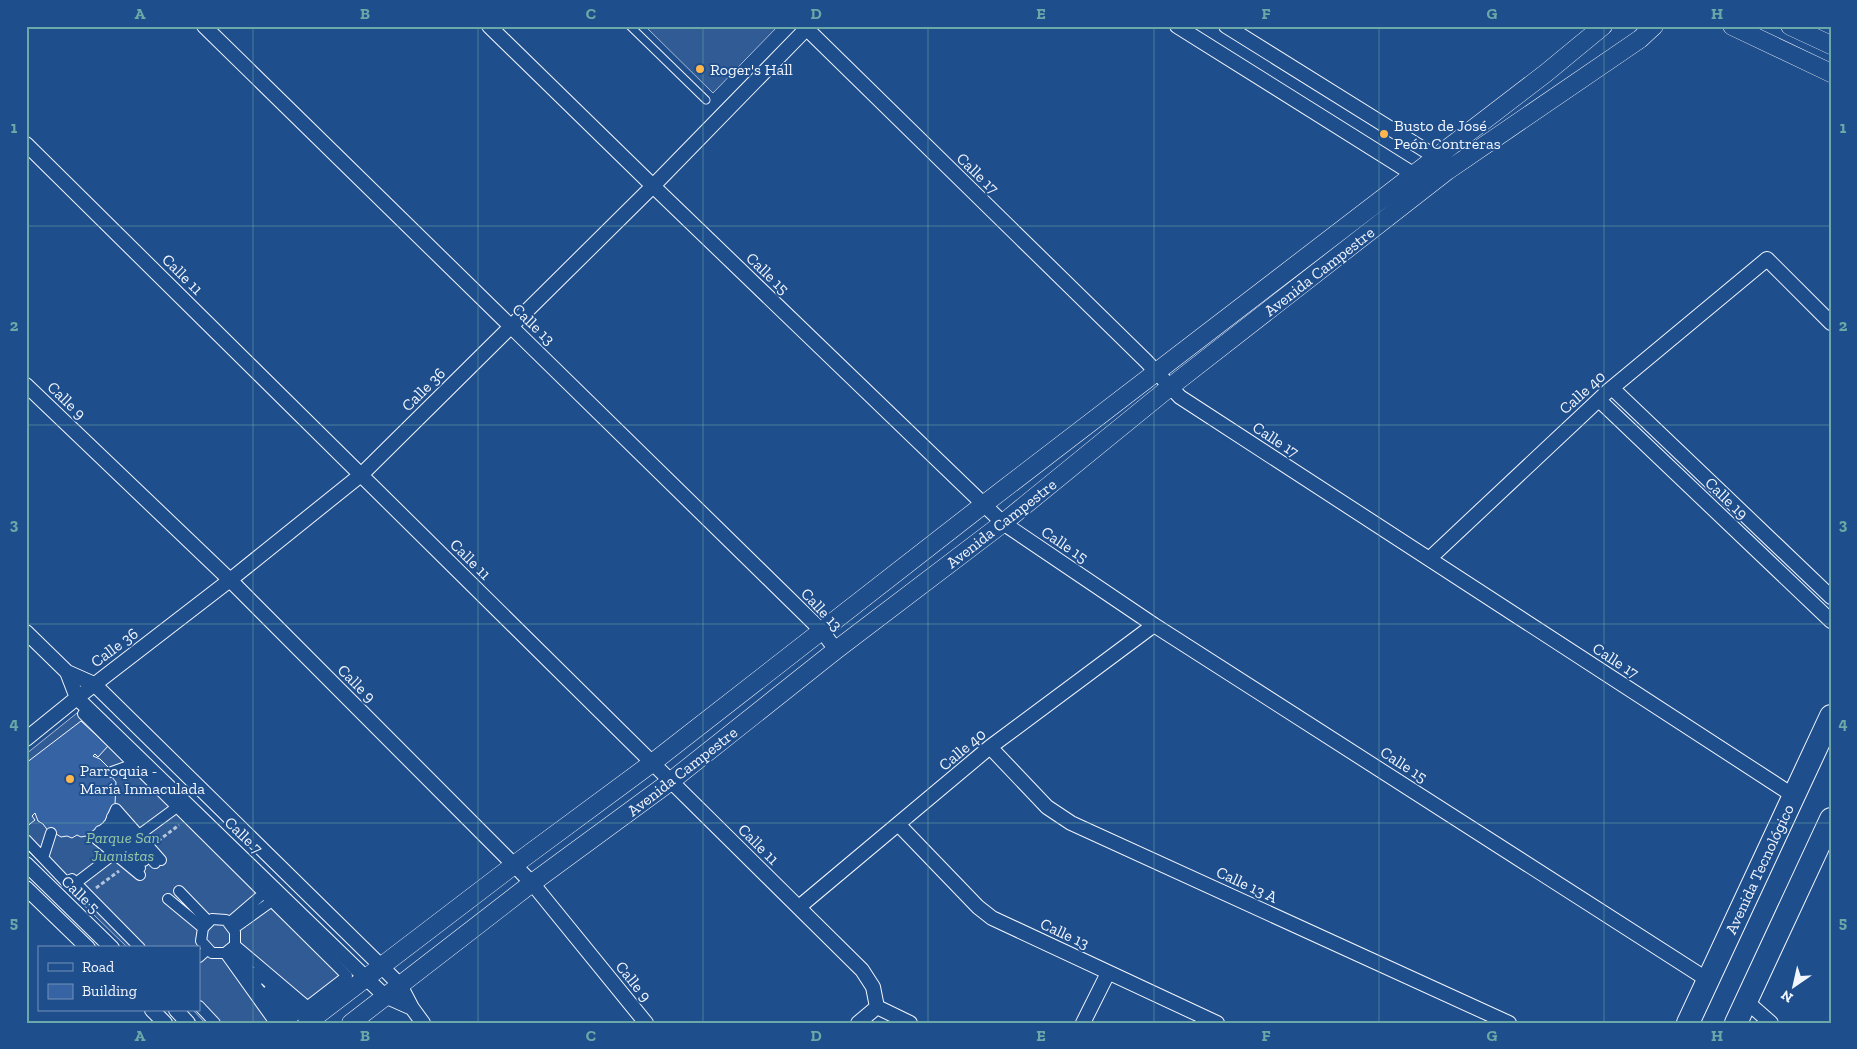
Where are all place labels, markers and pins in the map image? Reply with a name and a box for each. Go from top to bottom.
place label: Roger's Hall [710,60,793,79]
marker: Roger's Hall [694,63,706,75]
place label: Busto de José Peón Contreras [1394,116,1501,153]
marker: Busto de José Peón Contreras [1378,128,1390,140]
place label: Parroquia - María Inmaculada [80,761,205,798]
marker: Parroquia - María Inmaculada [64,773,76,785]

